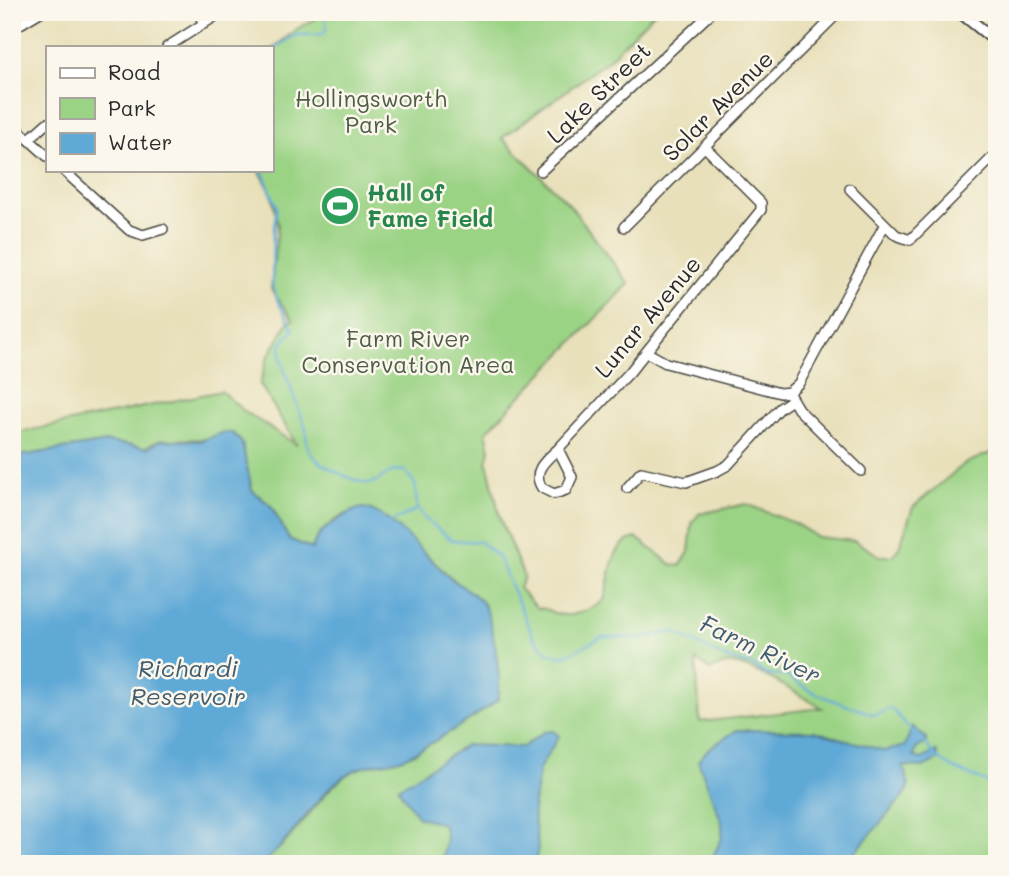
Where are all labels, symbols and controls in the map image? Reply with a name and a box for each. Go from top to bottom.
street label: Lake Street [540,35,657,149]
street label: Solar Avenue [655,43,779,167]
legend [46,46,273,172]
text: Road [108,58,160,85]
park label: Hollingsworth Park [295,83,447,139]
text: Park [108,94,156,121]
text: Water [108,128,172,155]
place label: Hall of Fame Field [367,177,493,233]
sports icon: Hall of Fame Field [319,185,361,227]
street label: Lunar Avenue [587,249,707,384]
park label: Farm River Conservation Area [301,323,515,379]
water label: Farm River [695,607,826,690]
water label: Richardi Reservoir [130,652,246,711]

